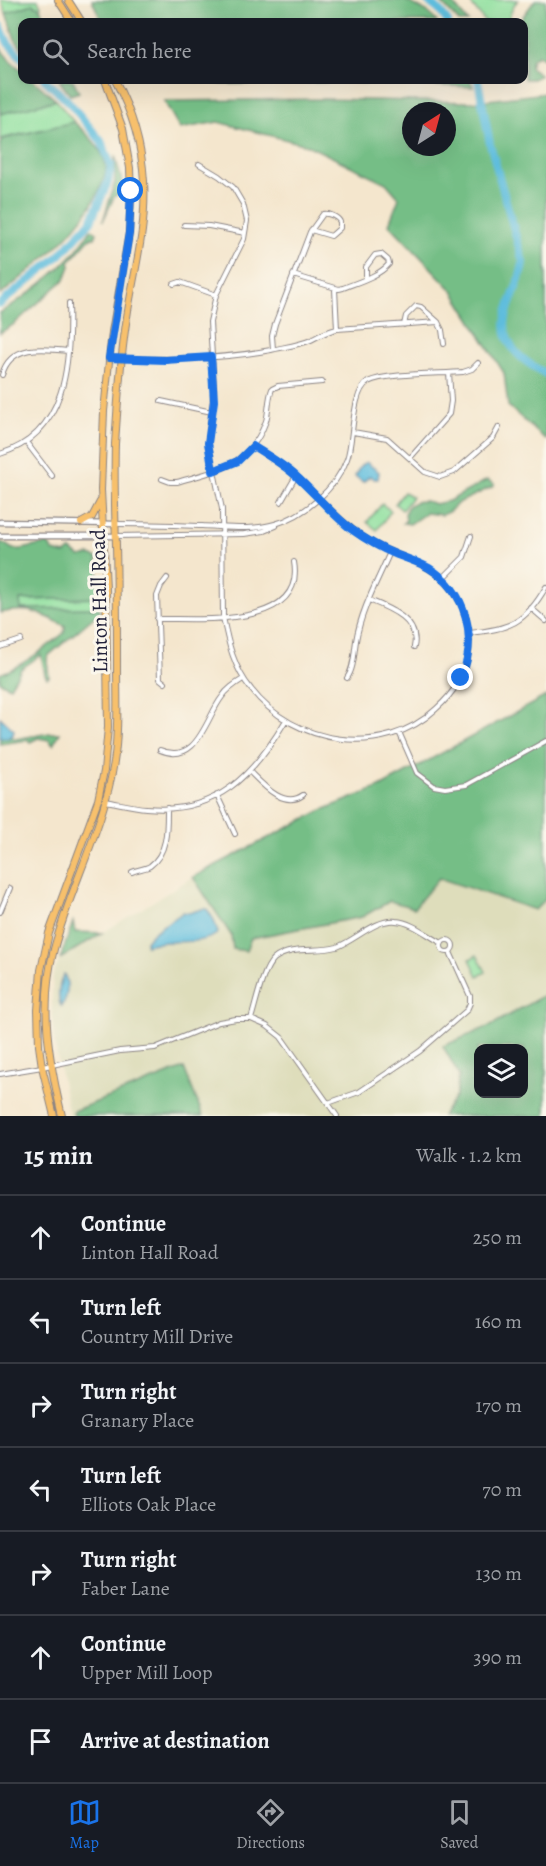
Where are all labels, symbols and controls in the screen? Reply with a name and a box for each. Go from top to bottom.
search box [18,18,528,84]
icon: search [39,35,72,68]
text: Search here [87,36,192,66]
north arrow [402,102,456,156]
route start [117,177,143,203]
street label: Linton Hall Road [84,528,114,673]
route end [447,664,473,690]
map controls [474,1044,528,1098]
button: layers [474,1044,528,1098]
text: 15 min [24,1138,93,1173]
text: Walk · 1.2 km [416,1142,522,1169]
text: Continue [81,1209,166,1239]
icon: ahead [24,1221,57,1254]
text: 250 m [473,1224,522,1251]
text: Linton Hall Road [81,1239,219,1266]
text: Turn left [81,1293,161,1323]
icon: left [24,1305,57,1338]
text: 160 m [475,1308,522,1335]
text: Country Mill Drive [81,1323,233,1350]
text: Turn right [81,1377,177,1407]
icon: right [24,1389,57,1422]
text: 170 m [476,1392,522,1419]
text: Granary Place [81,1407,194,1434]
text: Turn left [81,1461,161,1491]
icon: left [24,1473,57,1506]
text: 70 m [482,1476,522,1503]
text: Elliots Oak Place [81,1491,216,1518]
text: Turn right [81,1545,177,1575]
icon: right [24,1557,57,1590]
text: 130 m [476,1560,522,1587]
text: Faber Lane [81,1575,170,1602]
text: Continue [81,1629,166,1659]
icon: ahead [24,1641,57,1674]
text: 390 m [473,1644,522,1671]
text: Upper Mill Loop [81,1659,213,1686]
icon: arrive [24,1725,57,1758]
text: Arrive at destination [81,1726,270,1756]
tab: Map [68,1796,101,1854]
tab: Directions [236,1796,305,1854]
tab: Saved [440,1796,478,1854]

